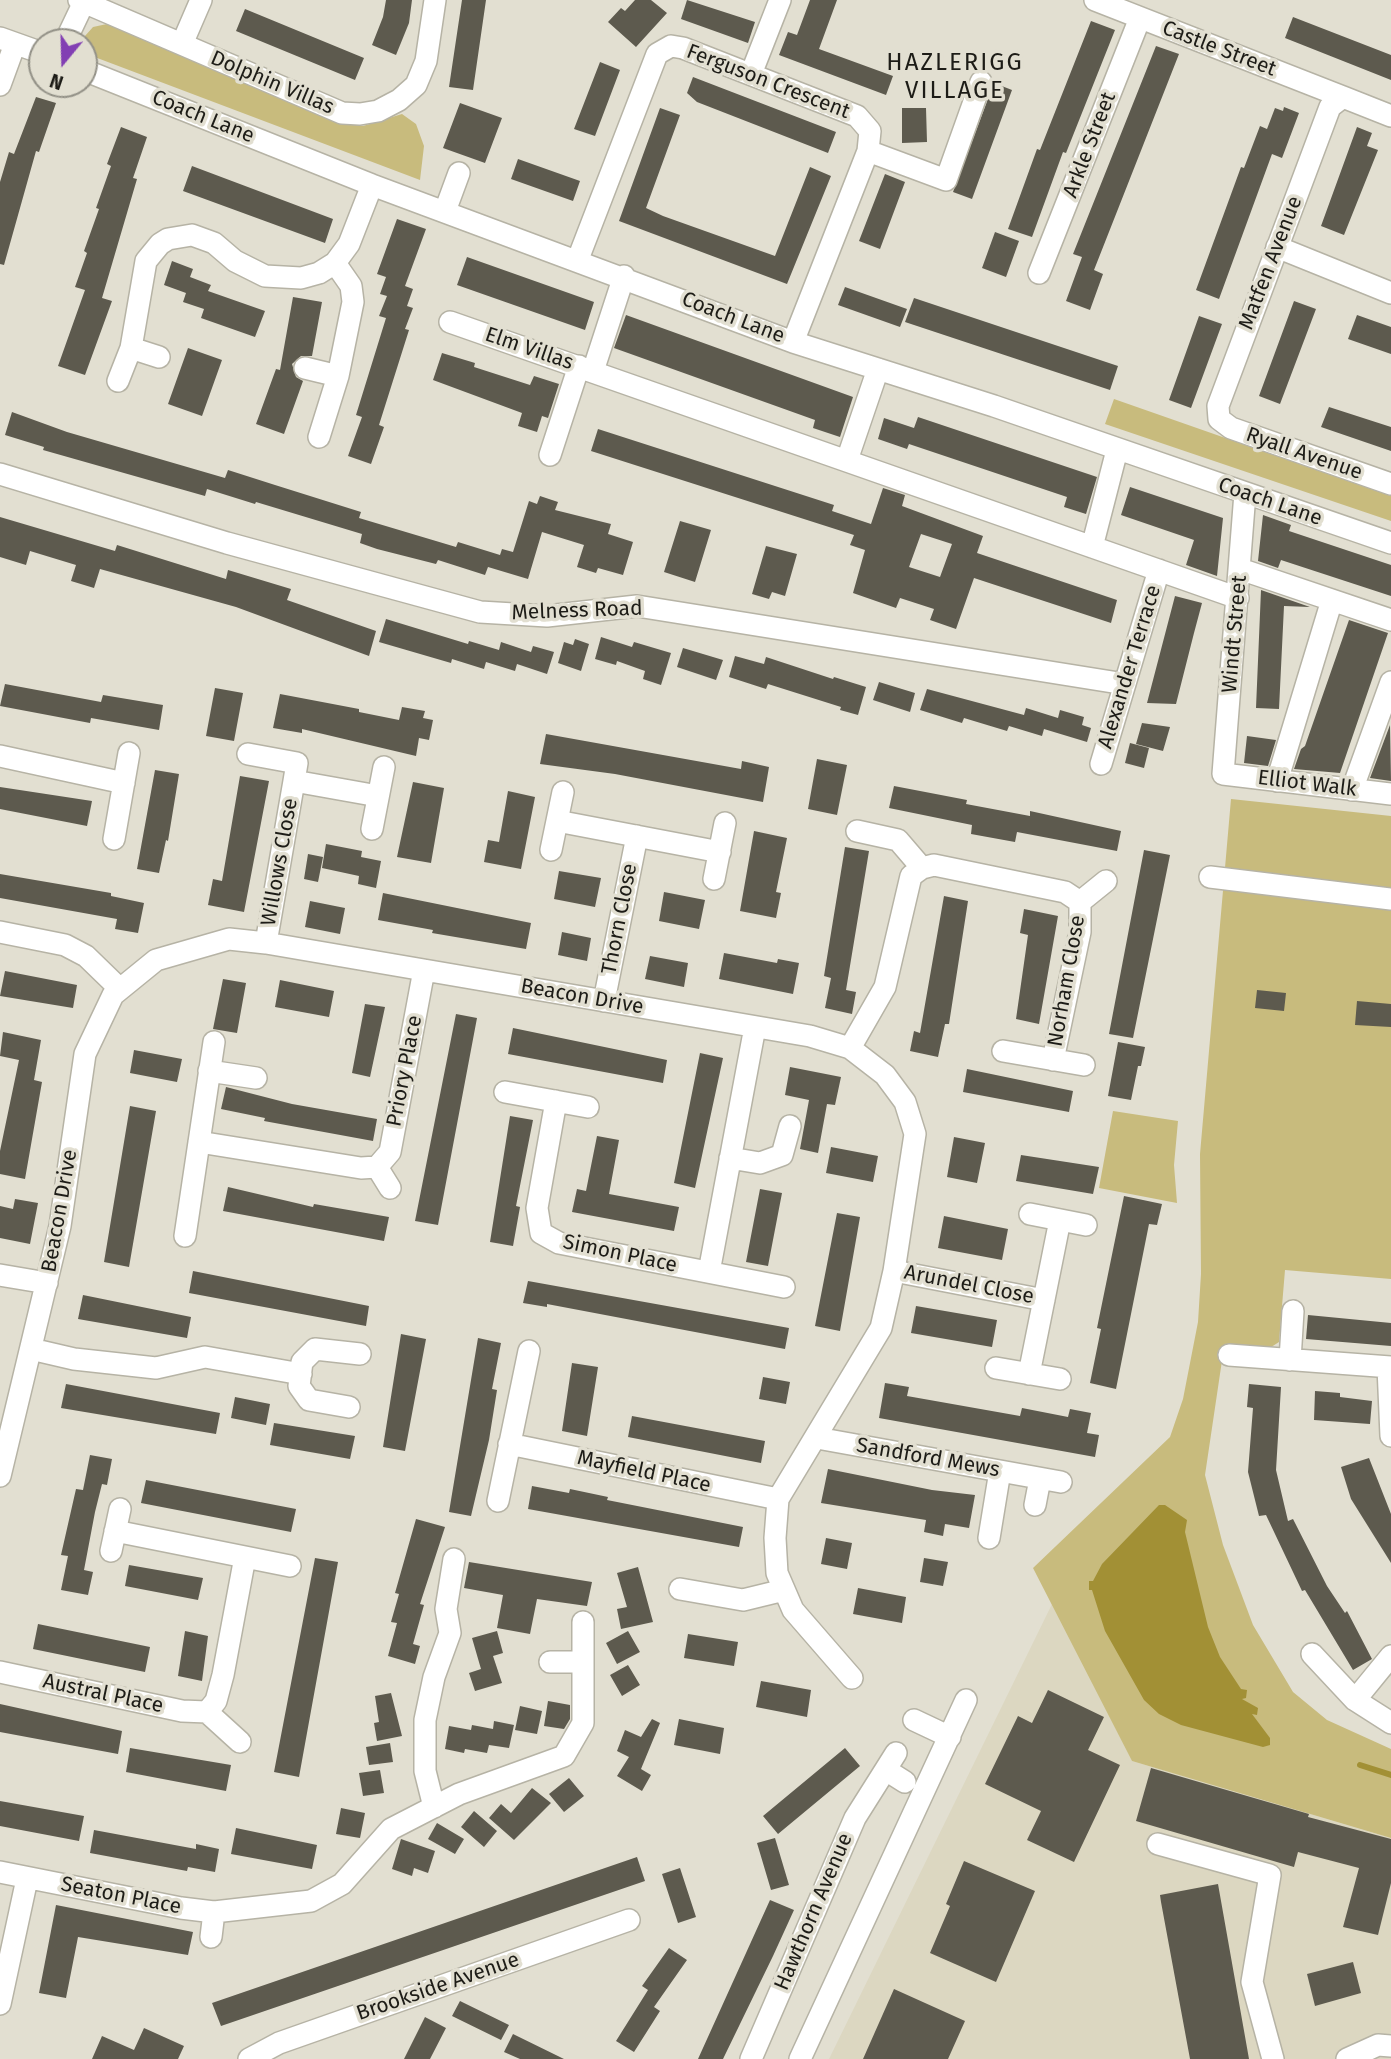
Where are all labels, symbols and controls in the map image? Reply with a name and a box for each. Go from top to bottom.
street label: Castle Street [1158,16,1280,82]
north arrow [28,28,98,98]
street label: Ferguson Crescent [683,39,853,125]
street label: Dolphin Villas [207,46,337,120]
district label: HAZLERIGG VILLAGE [887,49,1023,105]
text: N [47,69,66,94]
street label: Coach Lane [148,85,258,149]
street label: Arkle Street [1058,89,1122,201]
street label: Matfen Avenue [1234,193,1308,333]
street label: Coach Lane [678,287,788,349]
street label: Elm Villas [482,322,576,376]
street label: Ryall Avenue [1242,422,1366,486]
street label: Coach Lane [1215,472,1325,532]
street label: Windt Street [1217,574,1253,694]
street label: Alexander Terrace [1093,582,1167,752]
street label: Melness Road [511,596,643,626]
street label: Elliot Walk [1256,765,1358,803]
street label: Willows Close [256,796,304,928]
street label: Thorn Close [597,861,643,977]
street label: Norham Close [1043,913,1091,1049]
street label: Beacon Drive [519,974,645,1020]
street label: Priory Place [382,1013,428,1129]
street label: Beacon Drive [37,1148,83,1274]
street label: Simon Place [561,1230,679,1278]
street label: Arundel Close [902,1260,1036,1310]
street label: Sandford Mews [854,1433,1002,1483]
street label: Mayfield Place [575,1446,713,1498]
street label: Austral Place [40,1669,166,1719]
street label: Hawthorn Avenue [769,1830,859,1994]
street label: Seaton Place [59,1872,183,1920]
street label: Brookside Avenue [353,1947,523,2027]

